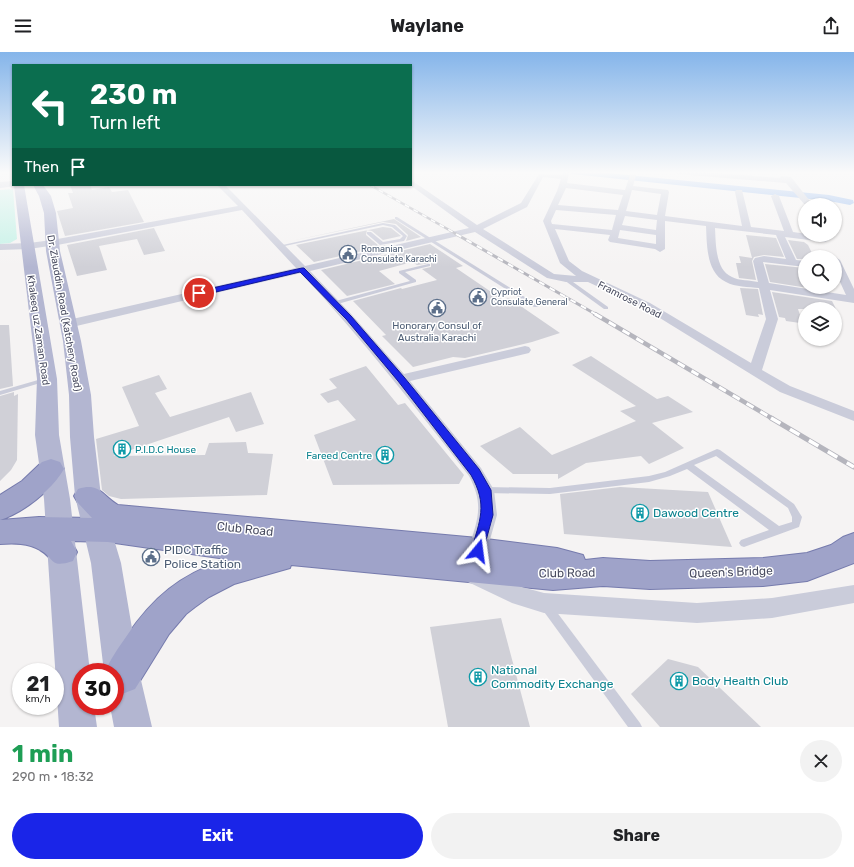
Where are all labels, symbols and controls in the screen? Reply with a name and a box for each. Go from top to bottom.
icon: menu [12,15,34,37]
text: Waylane [390,15,464,37]
icon: share [820,15,842,37]
text: 230 m [90,78,177,111]
icon: left [24,80,76,132]
text: Turn left [90,112,160,134]
icon: arrive [67,156,89,178]
text: Then [24,158,59,176]
map controls [798,198,842,346]
button: sound [798,198,842,242]
street label: Dr. Ziauddin Road (Katchery Road) [44,234,84,392]
public building icon: Romanian Consulate Karachi [338,244,358,264]
place label: Romanian Consulate Karachi [361,244,437,264]
button: search [798,250,842,294]
street label: Khaleeq uz Zaman Road [24,274,52,386]
pin [182,276,216,310]
street label: Framrose Road [596,279,664,321]
icon: arrive [188,282,210,304]
public building icon: Cypriot Consulate General [468,287,488,307]
place label: Cypriot Consulate General [491,287,568,307]
public building icon: Honorary Consul of Australia Karachi [427,298,447,318]
button: layers [798,302,842,346]
place label: Honorary Consul of Australia Karachi [392,320,482,344]
building icon: P.I.D.C House [112,439,132,459]
place label: P.I.D.C House [135,444,196,456]
building icon: Fareed Centre [375,445,395,465]
place label: Fareed Centre [306,450,372,462]
building icon: Dawood Centre [630,503,650,523]
place label: Dawood Centre [653,506,739,520]
street label: Club Road [216,519,274,539]
position arrow [457,530,499,572]
place label: PIDC Traffic Police Station [164,543,241,571]
public building icon: PIDC Traffic Police Station [141,547,161,567]
street label: Queen's Bridge [689,564,773,580]
street label: Club Road [539,566,595,580]
speed limit sign: 30 [72,663,124,715]
place label: National Commodity Exchange [491,663,614,691]
building icon: National Commodity Exchange [468,667,488,687]
building icon: Body Health Club [669,671,689,691]
text: 21 [27,672,49,696]
place label: Body Health Club [692,674,788,688]
text: km/h [26,693,50,705]
text: 1 min [12,740,73,768]
button: close [800,740,842,782]
text: 290 m · 18:32 [12,769,94,784]
button: Exit [12,813,423,859]
button: Share [431,813,842,859]

